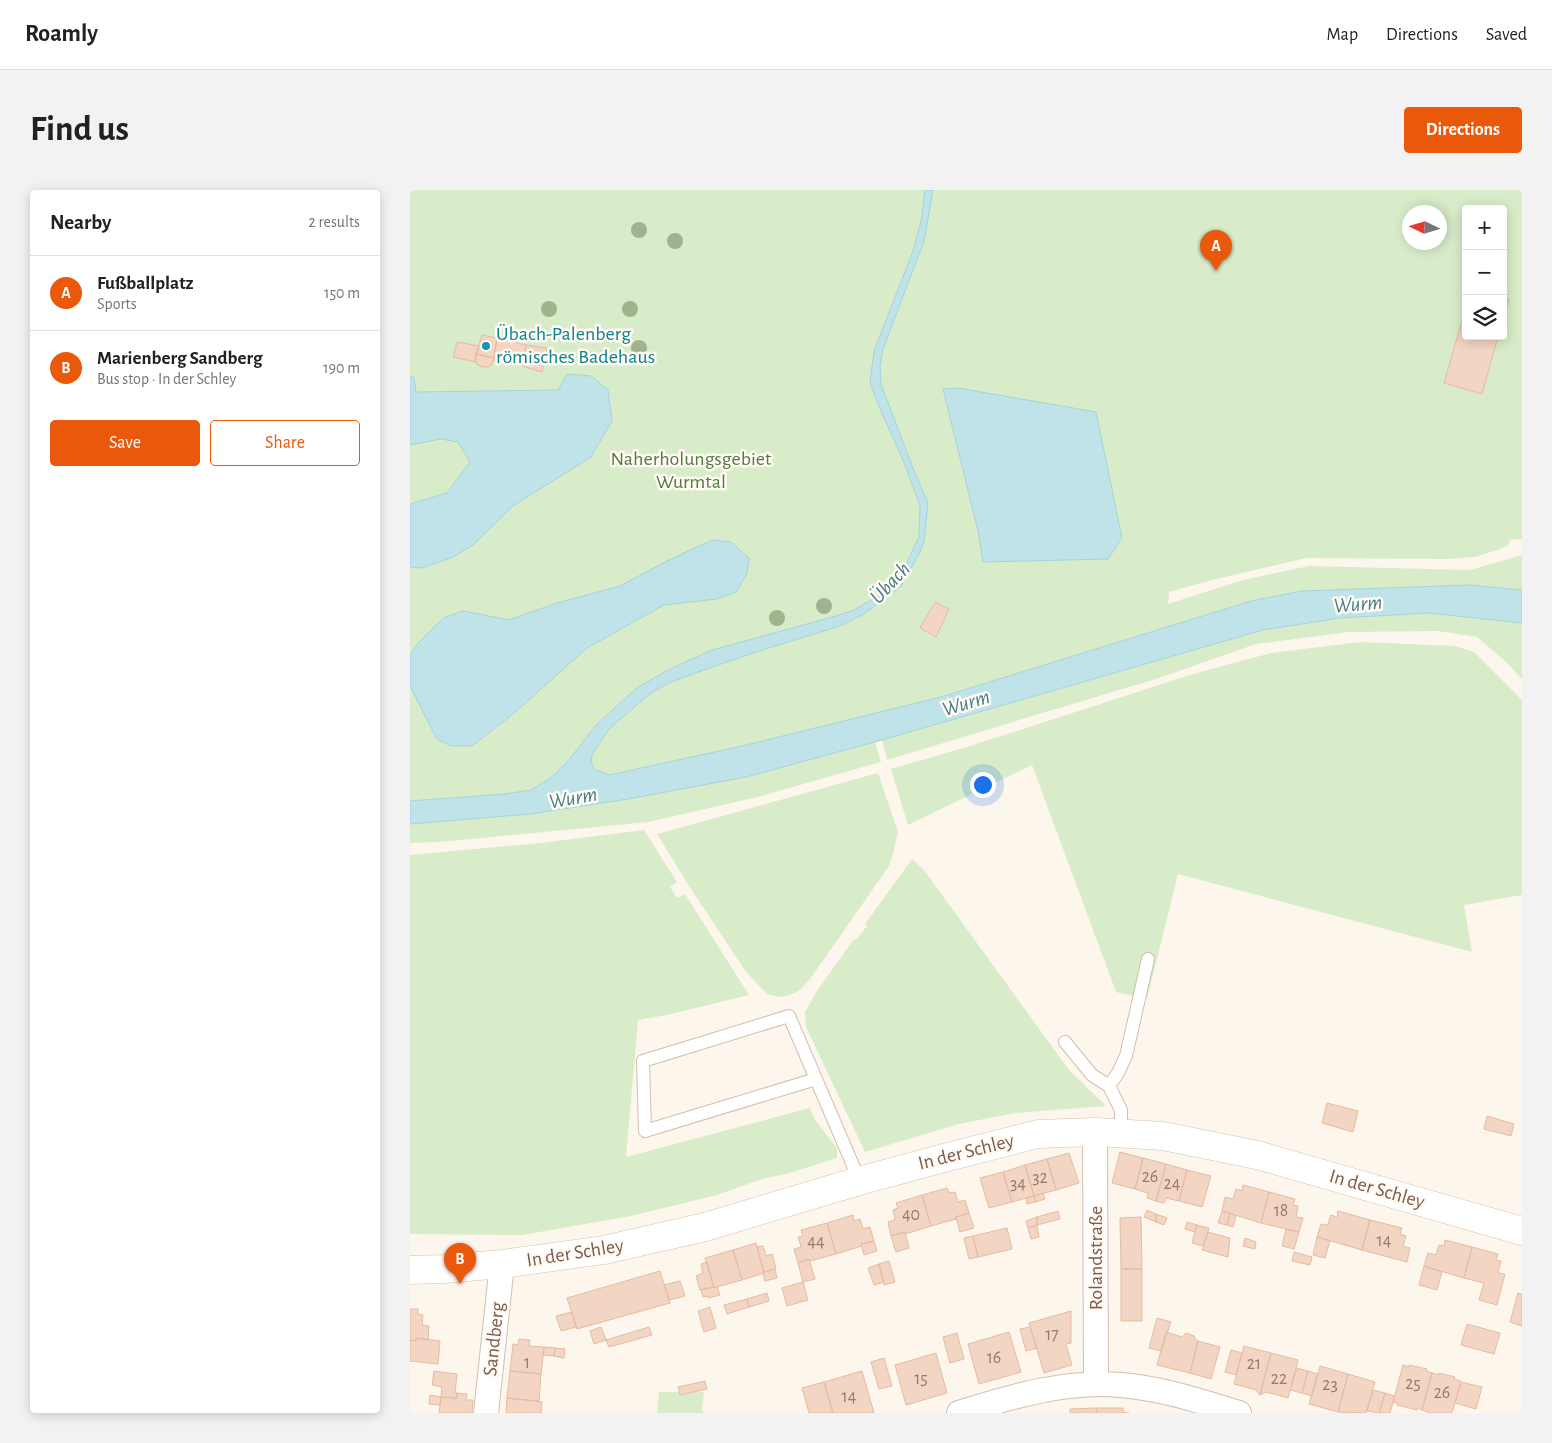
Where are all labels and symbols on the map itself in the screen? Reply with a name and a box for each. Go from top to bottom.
north arrow [1402,205,1447,250]
pin: A [1200,230,1232,271]
place label: Übach-Palenberg römisches Badehaus [496,324,655,367]
marker: Übach-Palenberg römisches Badehaus [480,340,492,352]
park label: Naherholungsgebiet Wurmtal [611,449,772,492]
water label: Übach [865,558,914,608]
water label: Wurm [1333,591,1383,617]
water label: Wurm [940,686,992,720]
your location [970,772,996,798]
water label: Wurm [547,783,599,813]
street label: In der Schley [916,1130,1016,1174]
street label: In der Schley [1327,1166,1427,1212]
house number: 26 [1142,1168,1158,1186]
house number: 32 [1032,1169,1048,1187]
house number: 34 [1010,1175,1026,1193]
house number: 24 [1164,1175,1181,1193]
house number: 18 [1274,1202,1288,1220]
house number: 40 [902,1206,920,1224]
street label: Rolandstraße [1086,1206,1106,1310]
house number: 14 [1377,1232,1392,1250]
house number: 44 [807,1233,825,1251]
street label: In der Schley [525,1235,625,1271]
pin: B [444,1243,476,1284]
street label: Sandberg [480,1301,508,1377]
house number: 17 [1045,1326,1059,1344]
house number: 16 [987,1349,1001,1367]
house number: 1 [524,1354,530,1372]
house number: 21 [1247,1355,1261,1373]
house number: 15 [914,1370,928,1388]
house number: 22 [1271,1370,1287,1388]
house number: 25 [1405,1375,1421,1393]
house number: 23 [1322,1376,1338,1394]
house number: 26 [1434,1384,1450,1402]
house number: 14 [842,1388,857,1406]

